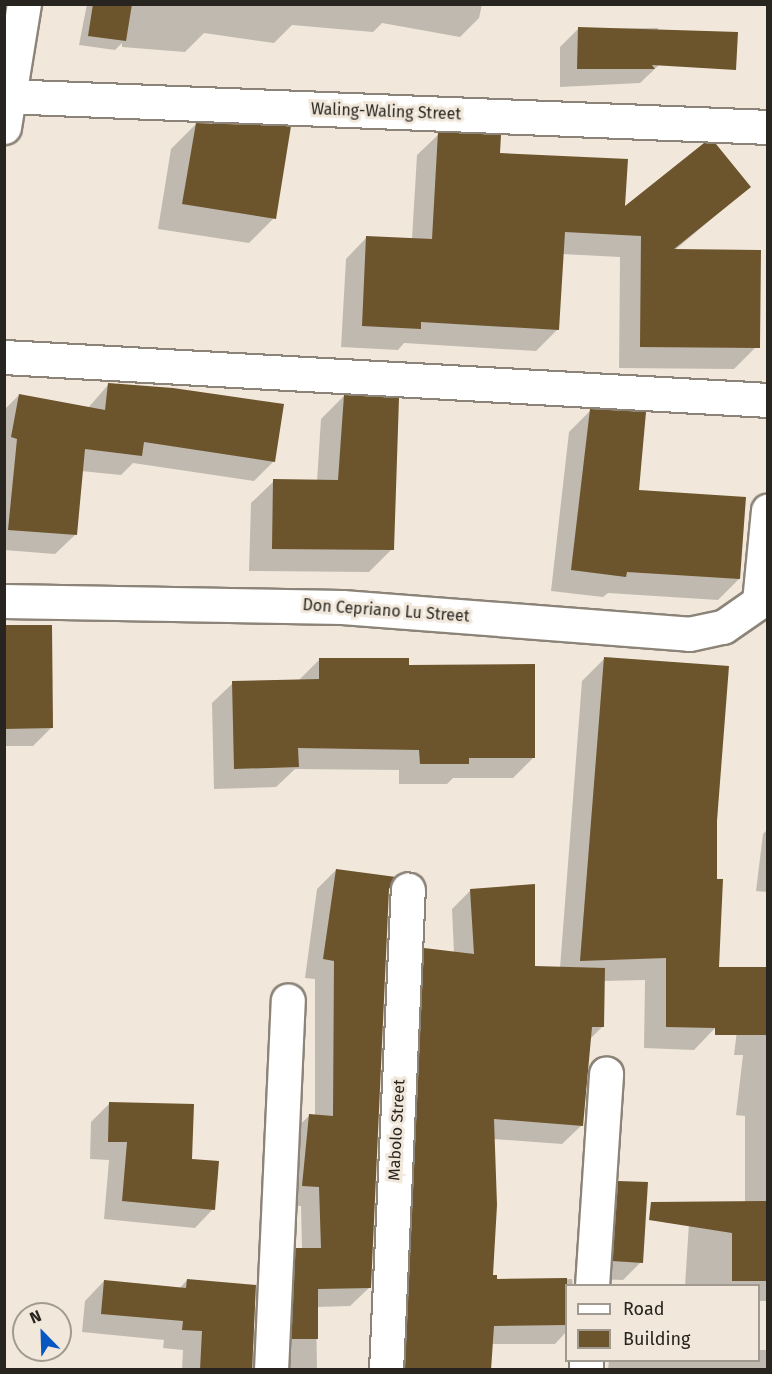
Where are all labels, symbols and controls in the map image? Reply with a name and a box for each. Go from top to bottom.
street label: Waling-Waling Street [311,100,461,124]
street label: Don Cepriano Lu Street [302,596,470,626]
street label: Mabolo Street [385,1079,409,1181]
legend [565,1284,760,1362]
text: Road [623,1298,665,1320]
north arrow [12,1302,72,1362]
text: N [27,1306,44,1328]
text: Building [623,1328,690,1350]

